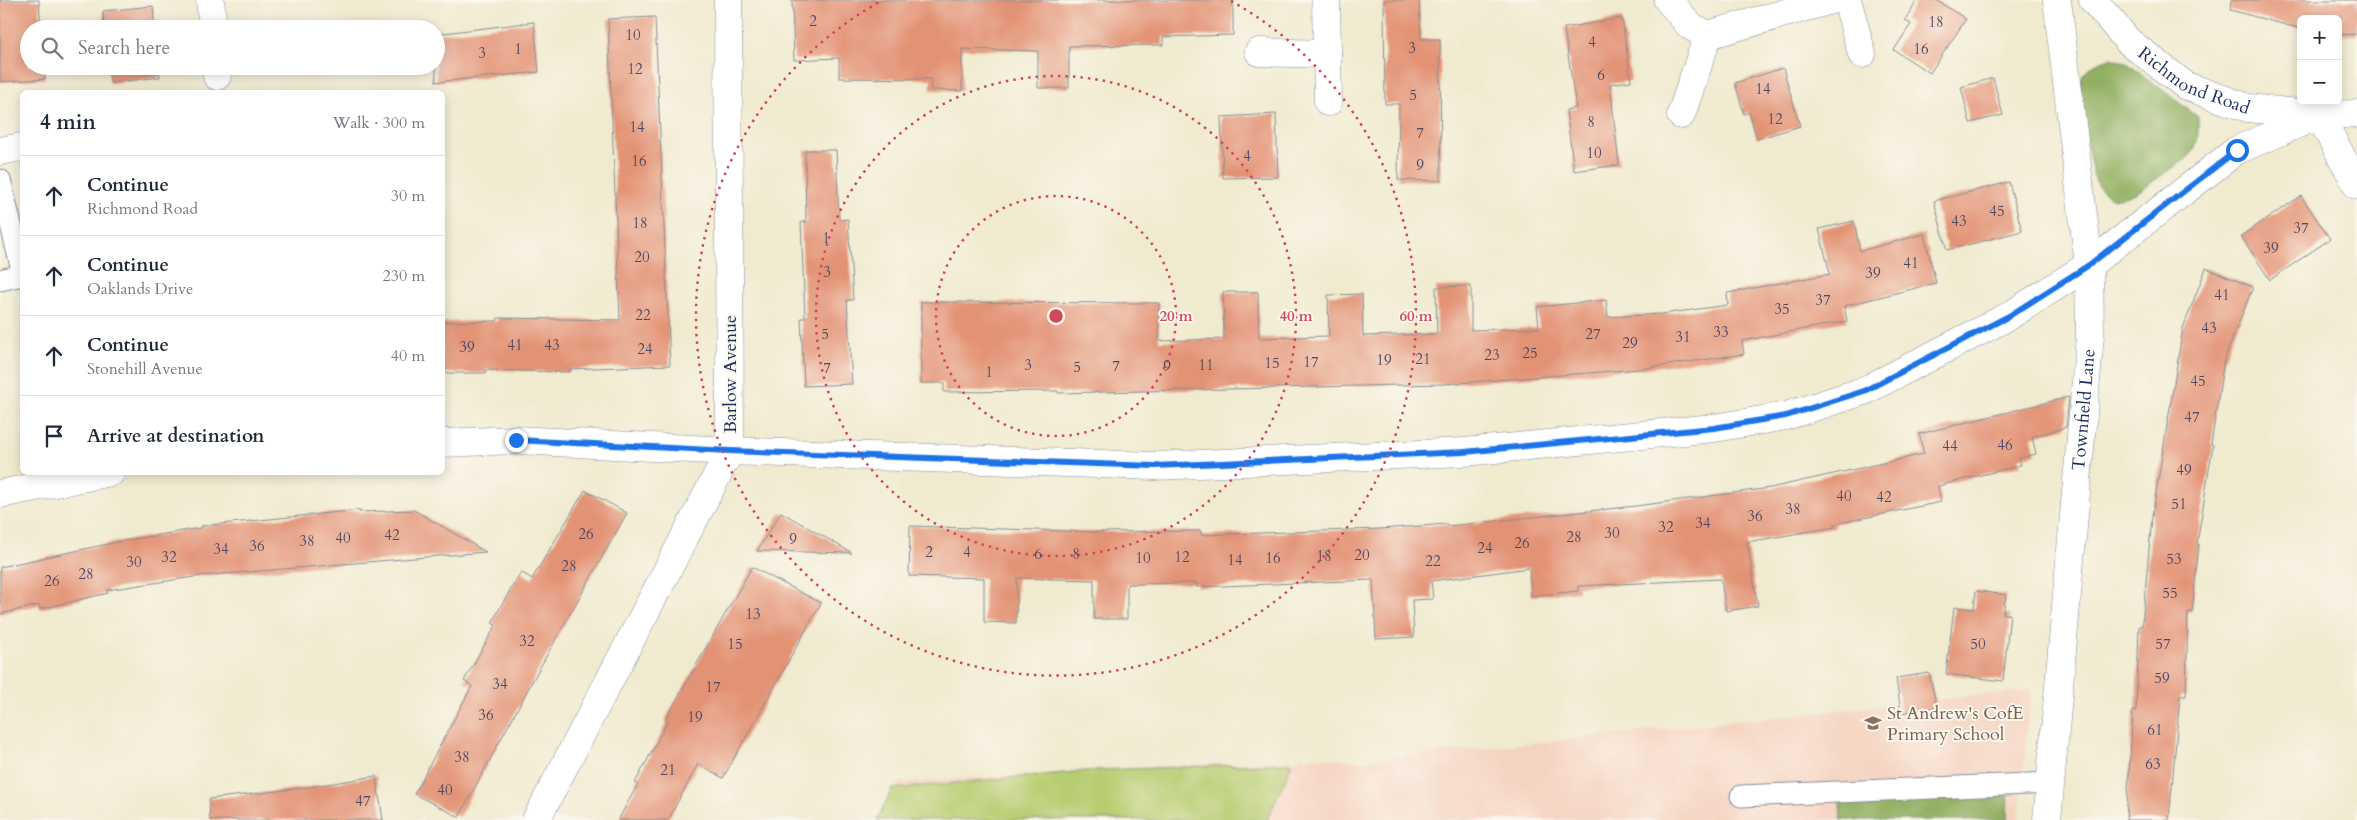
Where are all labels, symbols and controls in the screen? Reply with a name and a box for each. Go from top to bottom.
house number: 2 [809,11,817,31]
house number: 18 [1928,12,1944,32]
map controls [2297,15,2342,105]
button: + [2297,15,2342,60]
search box [20,20,445,75]
house number: 10 [625,25,641,45]
house number: 4 [1588,32,1596,52]
icon: search [38,34,66,62]
text: Search here [78,35,170,61]
house number: 3 [1408,38,1416,58]
house number: 1 [514,39,522,59]
house number: 16 [1913,39,1929,59]
street label: Richmond Road [2133,41,2254,120]
house number: 3 [478,43,486,63]
house number: 12 [627,59,643,79]
button: − [2297,60,2342,105]
house number: 6 [1597,65,1605,85]
house number: 14 [1755,79,1771,99]
house number: 5 [1409,85,1417,105]
text: 4 min [40,108,96,137]
house number: 12 [1767,109,1783,129]
text: Walk · 300 m [333,112,425,134]
house number: 8 [1587,112,1595,132]
house number: 14 [629,117,645,137]
house number: 7 [1416,123,1424,143]
route start [2226,139,2249,162]
house number: 10 [1586,143,1602,163]
house number: 4 [1243,146,1251,166]
house number: 16 [631,151,647,171]
house number: 9 [1416,155,1424,175]
text: Continue [87,172,169,198]
icon: ahead [40,182,68,210]
text: 30 m [391,185,425,207]
text: Richmond Road [87,198,198,220]
house number: 45 [1989,201,2005,221]
house number: 43 [1951,211,1967,231]
house number: 18 [632,213,648,233]
house number: 37 [2293,218,2309,238]
house number: 1 [822,228,830,248]
house number: 39 [2263,238,2279,258]
house number: 20 [634,247,650,267]
text: Continue [87,252,169,278]
house number: 41 [1903,253,1919,273]
icon: ahead [40,262,68,290]
house number: 3 [823,262,831,282]
house number: 39 [1865,263,1881,283]
text: 230 m [383,265,425,287]
text: Oaklands Drive [87,278,193,300]
house number: 41 [2214,285,2230,305]
house number: 37 [1815,290,1831,310]
house number: 35 [1774,299,1790,319]
house number: 22 [635,305,651,325]
text: 20 m [1159,306,1193,326]
text: 40 m [1279,306,1313,326]
text: 60 m [1399,306,1433,326]
centre of rings [1047,307,1065,325]
street label: Barlow Avenue [718,315,743,433]
house number: 43 [2201,318,2217,338]
house number: 33 [1713,322,1729,342]
house number: 5 [821,324,829,344]
house number: 27 [1585,324,1601,344]
house number: 31 [1675,327,1691,347]
text: Continue [87,332,169,358]
house number: 29 [1622,333,1638,353]
house number: 41 [507,335,523,355]
house number: 43 [544,335,560,355]
house number: 39 [459,337,475,357]
house number: 24 [637,339,653,359]
icon: ahead [40,342,68,370]
house number: 25 [1522,343,1538,363]
text: 40 m [391,345,425,367]
house number: 23 [1484,345,1500,365]
street label: Townfield Lane [2066,348,2101,472]
house number: 21 [1415,349,1431,369]
house number: 19 [1376,350,1392,370]
house number: 17 [1303,352,1319,372]
house number: 15 [1264,353,1280,373]
house number: 3 [1024,355,1032,375]
house number: 11 [1198,355,1214,375]
house number: 7 [1112,356,1120,376]
house number: 9 [1163,356,1171,376]
house number: 5 [1073,357,1081,377]
text: Stonehill Avenue [87,358,203,380]
house number: 7 [823,358,831,378]
house number: 1 [985,362,993,382]
house number: 45 [2190,371,2206,391]
house number: 47 [2184,407,2200,427]
icon: arrive [40,422,68,450]
text: Arrive at destination [87,423,264,449]
route end [505,429,528,452]
house number: 46 [1997,435,2013,455]
house number: 44 [1942,436,1958,456]
house number: 49 [2176,460,2192,480]
house number: 40 [1836,486,1852,506]
house number: 42 [1876,487,1892,507]
house number: 51 [2171,494,2187,514]
house number: 38 [1785,499,1801,519]
house number: 36 [1747,506,1763,526]
house number: 34 [1695,513,1711,533]
house number: 32 [1658,517,1674,537]
house number: 30 [1604,523,1620,543]
house number: 26 [578,524,594,544]
house number: 42 [384,525,400,545]
house number: 28 [1566,527,1582,547]
house number: 40 [335,528,351,548]
house number: 9 [789,529,797,549]
house number: 38 [299,531,315,551]
house number: 26 [1514,533,1530,553]
house number: 36 [249,536,265,556]
house number: 24 [1477,538,1493,558]
house number: 34 [213,539,229,559]
house number: 2 [925,542,933,562]
house number: 4 [963,542,971,562]
house number: 6 [1034,544,1042,564]
house number: 8 [1072,544,1080,564]
house number: 20 [1354,545,1370,565]
house number: 18 [1316,546,1332,566]
house number: 32 [161,547,177,567]
house number: 12 [1174,547,1190,567]
house number: 10 [1135,548,1151,568]
house number: 16 [1265,548,1281,568]
house number: 53 [2166,549,2182,569]
house number: 14 [1227,550,1243,570]
house number: 22 [1425,551,1441,571]
house number: 30 [126,552,142,572]
house number: 28 [561,556,577,576]
house number: 28 [78,564,94,584]
house number: 26 [44,571,60,591]
house number: 55 [2162,583,2178,603]
house number: 13 [745,604,761,624]
house number: 32 [519,631,535,651]
house number: 15 [727,634,743,654]
house number: 50 [1970,634,1986,654]
house number: 57 [2155,634,2171,654]
house number: 59 [2154,668,2170,688]
house number: 34 [492,674,508,694]
house number: 17 [705,677,721,697]
place label: St Andrew's CofE Primary School [1887,701,2023,747]
house number: 36 [478,705,494,725]
house number: 19 [687,707,703,727]
school or university icon: St Andrew's CofE Primary School [1863,713,1883,733]
house number: 61 [2147,720,2163,740]
house number: 38 [454,747,470,767]
house number: 63 [2145,754,2161,774]
house number: 21 [660,760,676,780]
house number: 40 [437,780,453,800]
house number: 47 [355,791,371,811]

